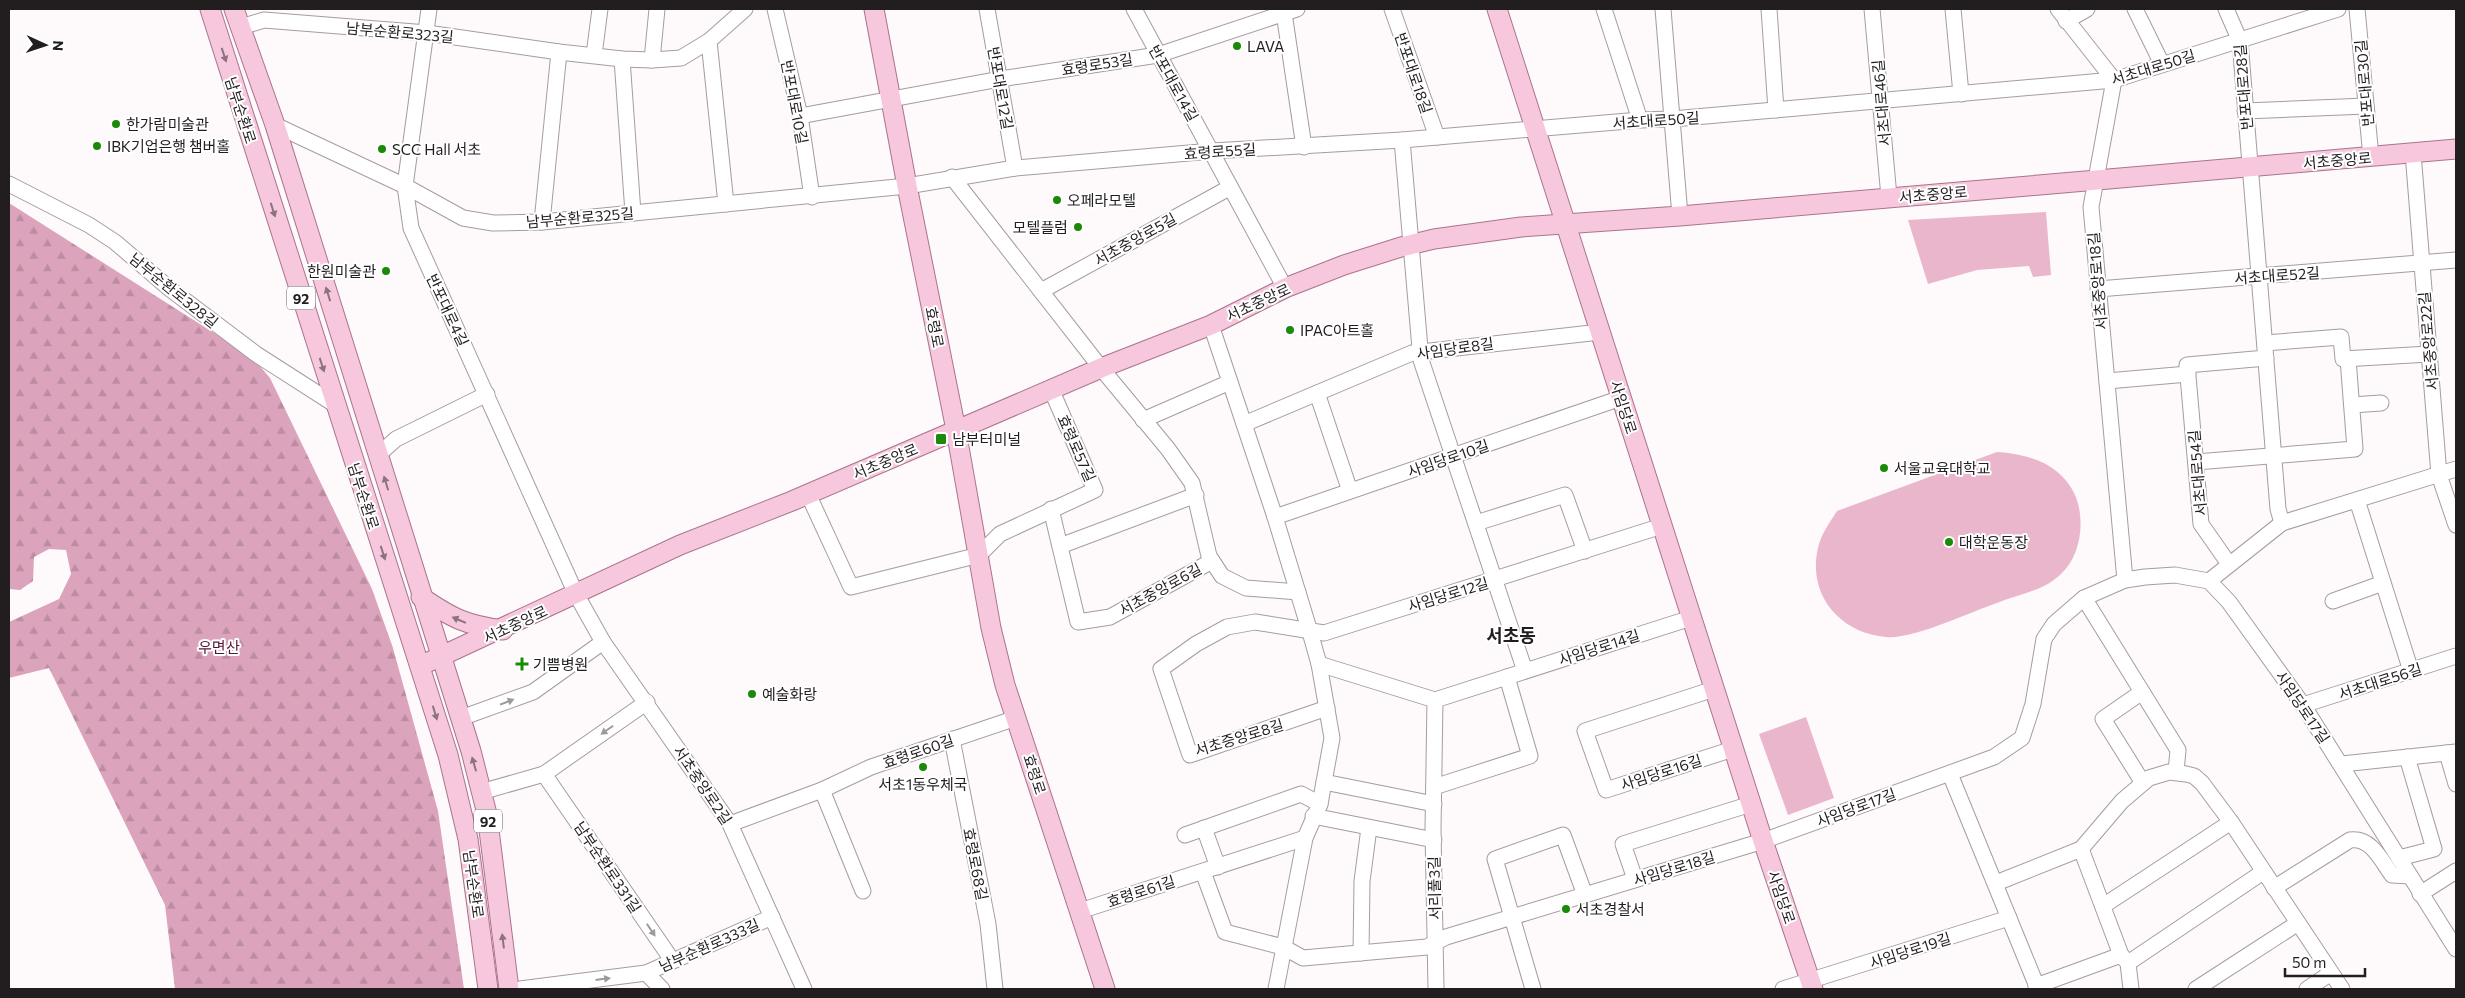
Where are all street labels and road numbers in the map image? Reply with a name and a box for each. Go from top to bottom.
street label: 남부순환로323길 [345,18,455,46]
street label: 반포대로18길 [1392,30,1436,116]
street label: 반포대로30길 [2351,39,2377,127]
street label: 반포대로14길 [1146,42,1202,124]
street label: 반포대로28길 [2230,43,2256,131]
street label: 반포대로12길 [985,45,1017,131]
street label: 서초대로50길 [2109,46,2197,88]
street label: 효령로53길 [1060,49,1134,79]
street label: 반포대로10길 [778,58,812,146]
street label: 서초대로46길 [1868,59,1894,147]
street label: 남부순환로 [222,74,260,146]
street label: 서초대로50길 [1612,108,1700,132]
street label: 효령로55길 [1183,139,1257,163]
street label: 서초중앙로 [2302,148,2372,172]
street label: 서초중앙로 [1898,182,1968,206]
street label: 남부순환로325길 [525,203,635,231]
street label: 서초중앙로5길 [1091,209,1179,269]
street label: 서초중앙로18길 [2084,231,2110,331]
street label: 남부순환로328길 [126,249,222,331]
street label: 서초대로52길 [2234,263,2320,287]
street label: 반포대로4길 [423,271,473,349]
street label: 서초중앙로 [1223,279,1293,325]
road number: 92 [287,286,315,310]
street label: 서초중앙로22길 [2415,291,2441,391]
street label: 효령로 [922,305,948,349]
street label: 사임당로8길 [1415,334,1495,362]
street label: 사임당로 [1607,378,1641,436]
street label: 효령로57길 [1054,412,1100,484]
street label: 서초대로54길 [2184,429,2210,517]
street label: 사임당로10길 [1405,436,1491,480]
street label: 서초중앙로 [850,439,920,483]
street label: 남부순환로 [345,460,383,532]
street label: 서초중앙로6길 [1115,559,1205,619]
street label: 사임당로12길 [1405,573,1491,615]
street label: 서초중앙로 [480,601,550,647]
street label: 사임당로14길 [1556,625,1642,669]
street label: 서초대로56길 [2336,659,2424,703]
street label: 사임당로17길 [2272,667,2334,747]
street label: 서초중앙로8길 [1192,715,1286,759]
street label: 효령로60길 [880,730,956,772]
street label: 서초중앙로2길 [670,742,736,828]
street label: 사임당로16길 [1618,750,1704,794]
street label: 효령로 [1020,752,1050,796]
street label: 사임당로17길 [1814,784,1898,830]
road number: 92 [474,809,502,832]
street label: 남부순환로331길 [571,818,645,916]
street label: 효령로68길 [960,826,992,902]
street label: 사임당로18길 [1631,847,1717,889]
street label: 남부순환로 [460,849,488,919]
street label: 서리풀3길 [1424,856,1444,920]
street label: 사임당로 [1765,868,1799,926]
street label: 효령로61길 [1105,872,1177,910]
street label: 남부순환로333길 [656,915,762,975]
street label: 사임당로19길 [1867,928,1953,972]

